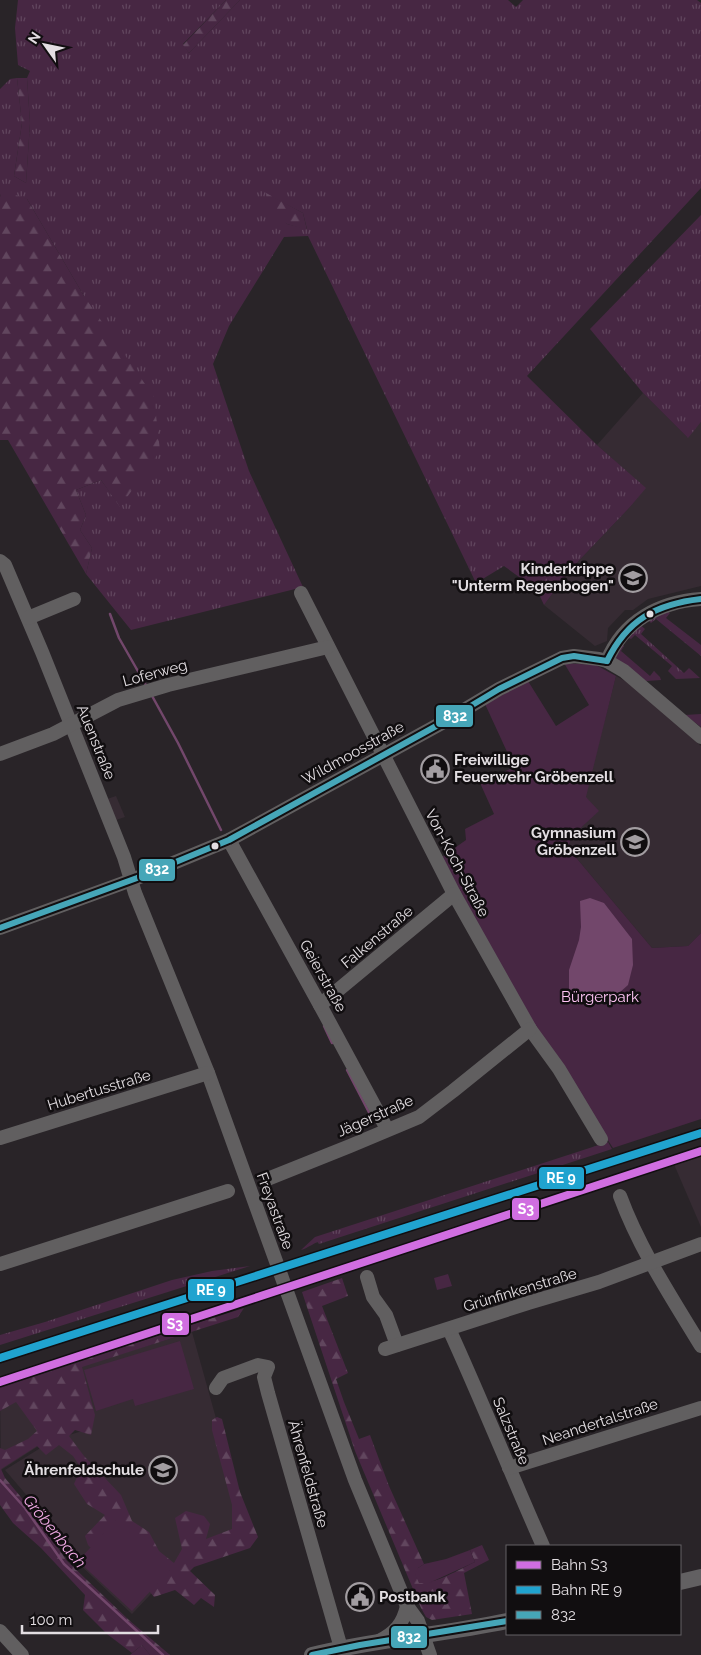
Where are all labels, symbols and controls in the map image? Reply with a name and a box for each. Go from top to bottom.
north arrow [20,20,70,70]
text: N [24,29,44,47]
place label: Kinderkrippe "Unterm Regenbogen" [452,560,614,595]
school or university icon: Kinderkrippe "Unterm Regenbogen" [618,563,648,593]
unlabelled marker [645,609,655,619]
street label: Loferweg [121,656,189,690]
street label: Auenstraße [73,702,119,782]
line badge: 832 [435,704,474,728]
text: 832 [443,708,467,724]
street label: Wildmoosstraße [299,717,407,789]
place label: Freiwillige Feuerwehr Gröbenzell [454,751,614,786]
public building icon: Freiwillige Feuerwehr Gröbenzell [420,754,450,784]
street label: Von-Koch-Straße [421,806,493,920]
place label: Gymnasium Gröbenzell [531,824,616,859]
school or university icon: Gymnasium Gröbenzell [620,827,650,857]
unlabelled marker [210,841,220,851]
line badge: 832 [138,858,176,882]
text: 832 [145,861,169,877]
street label: Falkenstraße [338,902,417,972]
street label: Geierstraße [296,937,350,1015]
park label: Bürgerpark [561,988,639,1006]
street label: Hubertusstraße [45,1066,153,1114]
street label: Jägerstraße [334,1091,416,1141]
line badge: RE 9 [538,1166,585,1190]
street label: Freyastraße [253,1170,297,1252]
text: RE 9 [546,1170,576,1186]
line badge: S3 [511,1197,540,1221]
text: S3 [518,1201,534,1217]
street label: Grünfinkenstraße [461,1264,579,1316]
line badge: RE 9 [187,1278,235,1302]
text: RE 9 [196,1282,226,1298]
line badge: S3 [161,1312,190,1336]
text: S3 [167,1316,183,1332]
street label: Salzstraße [489,1395,533,1468]
street label: Neandertalstraße [540,1395,660,1449]
street label: Ährenfeldstraße [284,1418,333,1530]
school or university icon: Ährenfeldschule [148,1455,178,1485]
place label: Ährenfeldschule [24,1461,144,1479]
water label: Gröbenbach [19,1491,90,1572]
legend [506,1545,681,1635]
text: Bahn S3 [551,1556,608,1574]
text: Bahn RE 9 [551,1581,622,1599]
public building icon: Postbank [345,1582,375,1612]
place label: Postbank [379,1588,447,1606]
scale bar [22,1602,159,1634]
text: 832 [551,1606,576,1624]
text: 100 m [30,1611,72,1629]
line badge: 832 [390,1625,428,1649]
text: 832 [397,1629,421,1645]

